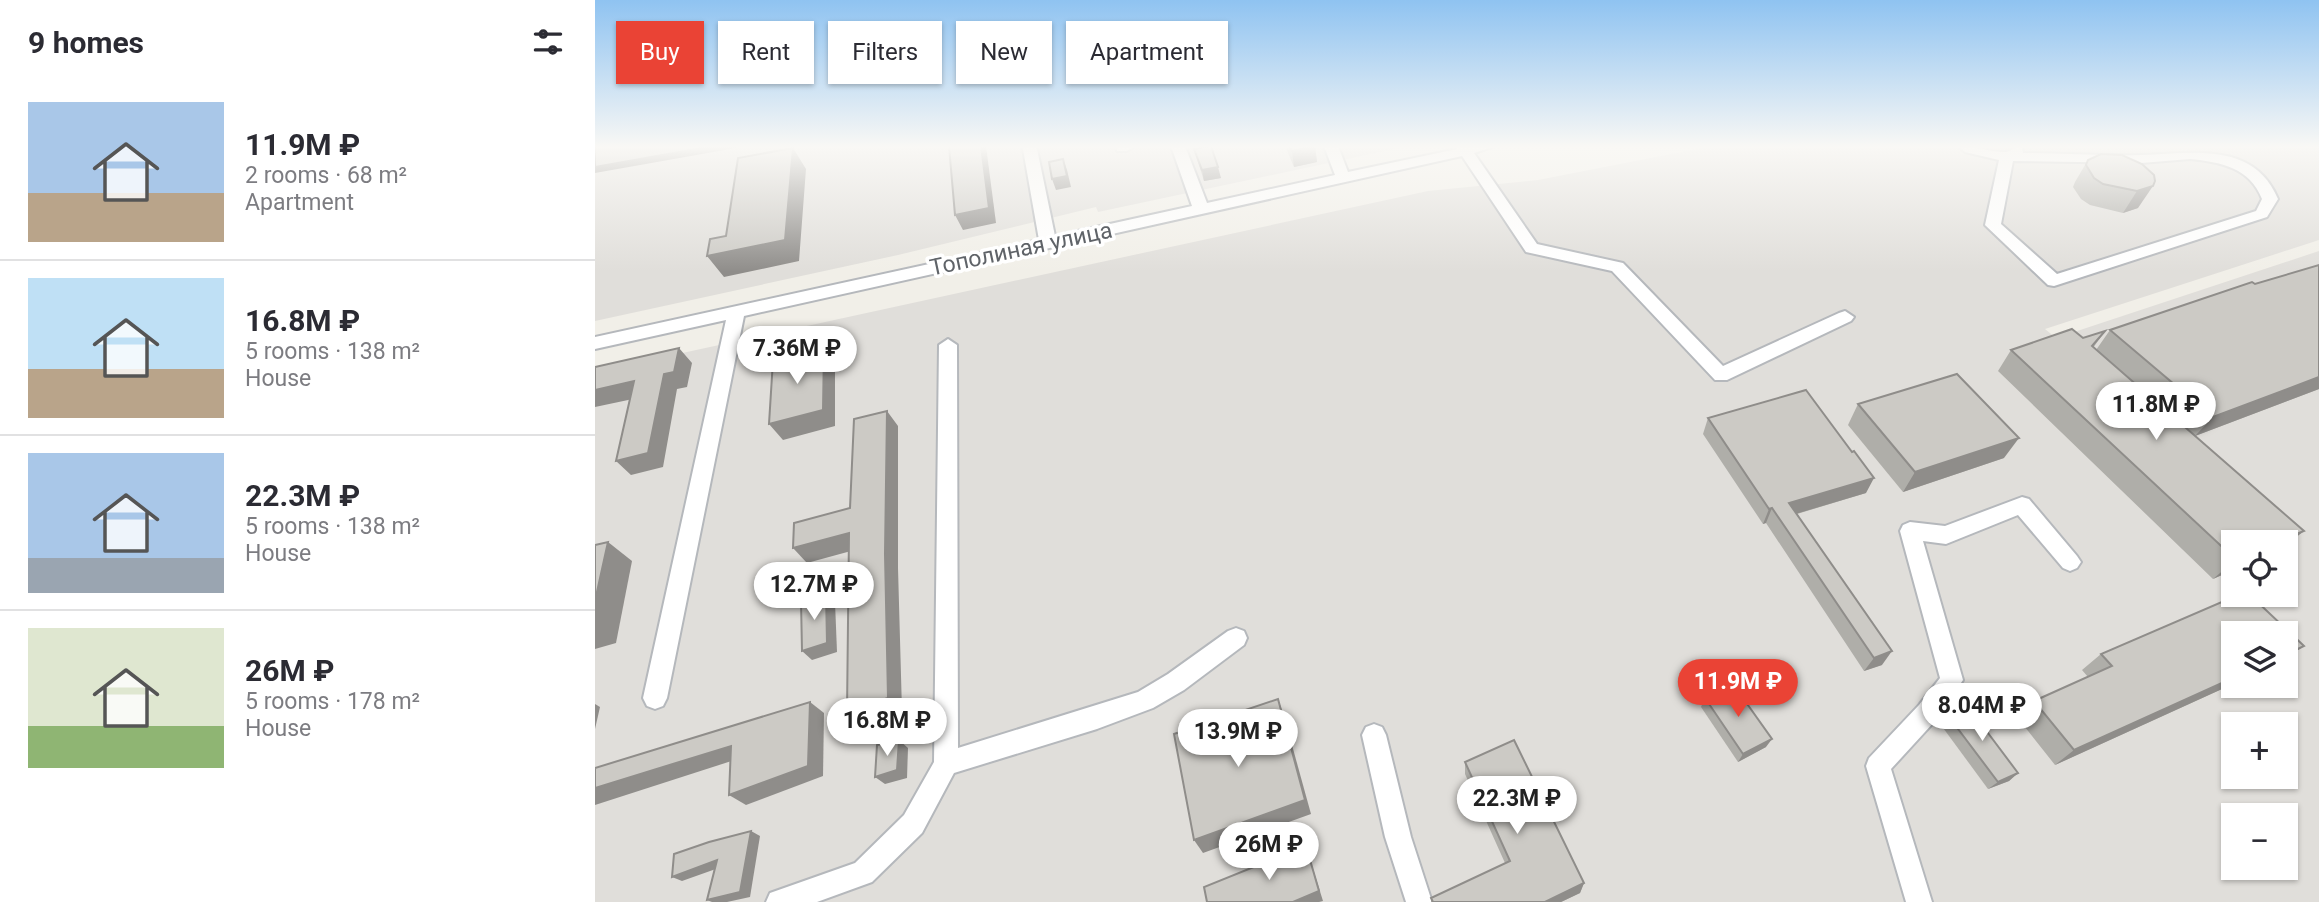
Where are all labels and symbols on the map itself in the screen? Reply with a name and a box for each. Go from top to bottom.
street label: Тополиная улица [927,216,1115,282]
pin: 7.36M ₽ [732,326,862,386]
pin: 11.8M ₽ [2091,382,2221,442]
pin: 12.7M ₽ [749,562,879,622]
pin: 11.9M ₽ [1673,660,1803,719]
pin: 8.04M ₽ [1917,684,2047,743]
pin: 16.8M ₽ [822,698,952,758]
pin: 13.9M ₽ [1173,710,1303,769]
pin: 22.3M ₽ [1452,776,1582,836]
pin: 26M ₽ [1220,822,1318,882]

